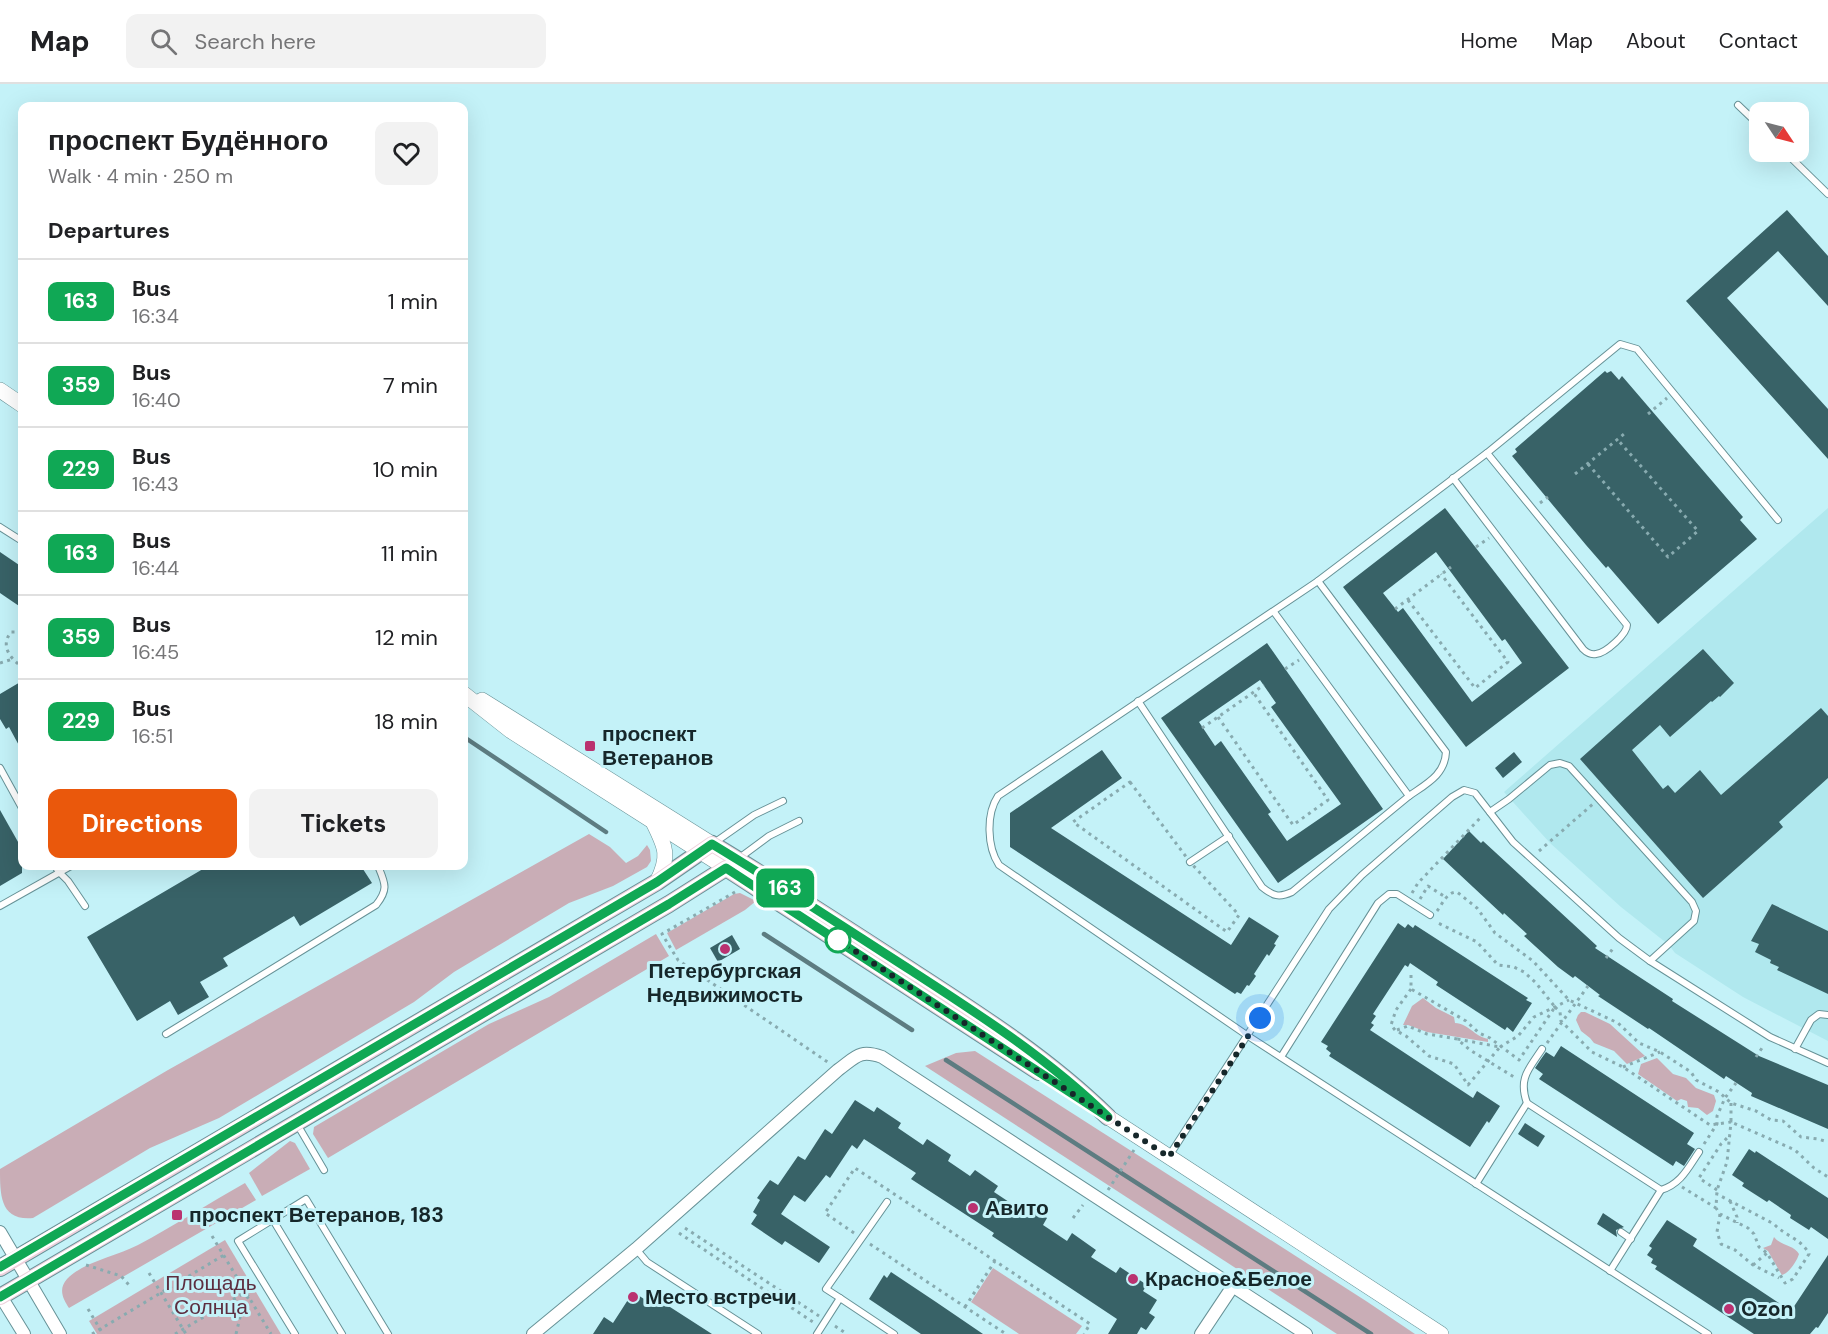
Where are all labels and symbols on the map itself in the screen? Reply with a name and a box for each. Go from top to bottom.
north arrow [1749,102,1809,162]
place label: проспект Ветеранов [602,720,714,772]
marker: проспект Ветеранов [583,739,597,753]
line badge: 163 [750,868,820,908]
unlabelled marker [825,927,851,953]
marker: Петербургская Недвижимость [718,942,732,956]
place label: Петербургская Недвижимость [647,957,803,1009]
your location [1245,1003,1275,1033]
place label: Авито [985,1194,1049,1222]
place label: проспект Ветеранов, 183 [189,1201,444,1229]
marker: Авито [966,1201,980,1215]
marker: проспект Ветеранов, 183 [170,1208,184,1222]
place label: Красное&Белое [1145,1265,1312,1293]
park label: Площадь Солнца [165,1269,257,1321]
marker: Красное&Белое [1126,1272,1140,1286]
place label: Место встречи [645,1283,797,1311]
marker: Место встречи [626,1290,640,1304]
place label: Ozon [1741,1295,1794,1323]
marker: Ozon [1722,1302,1736,1316]

